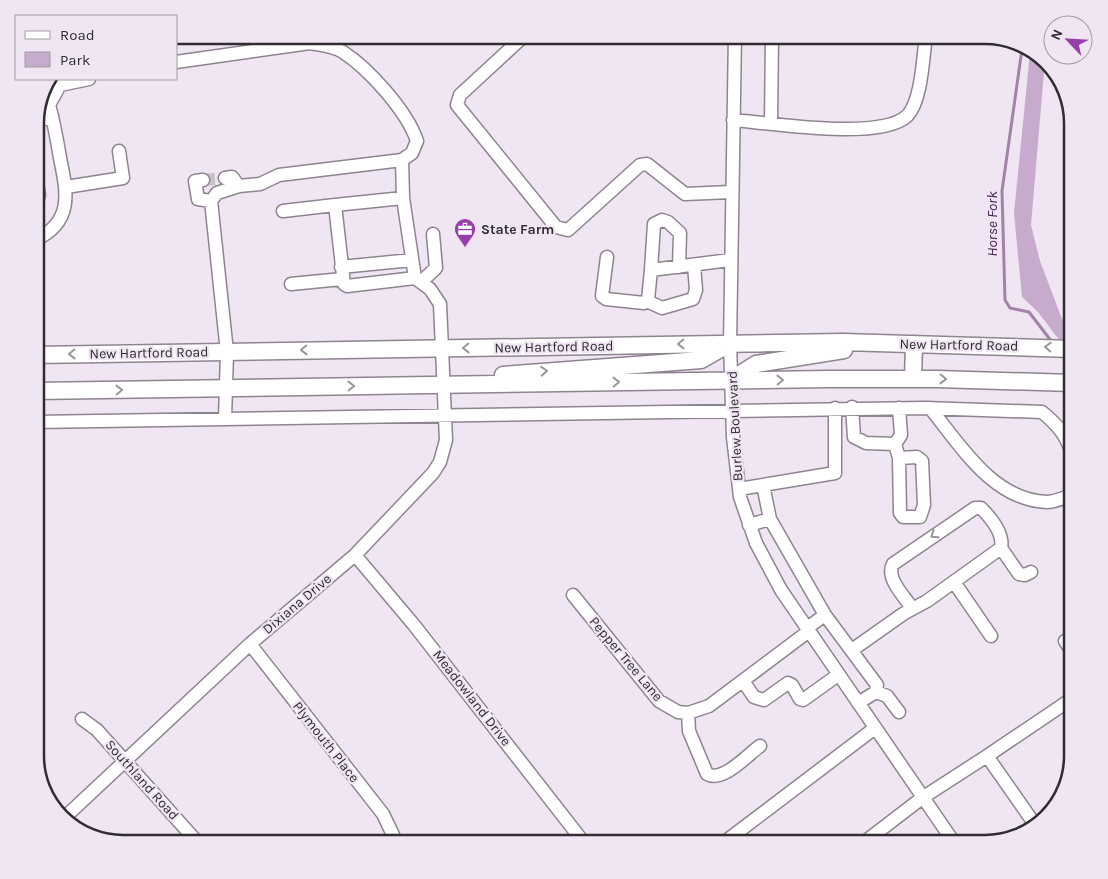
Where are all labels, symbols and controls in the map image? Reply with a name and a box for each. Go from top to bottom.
legend [15,15,178,80]
north arrow [1043,15,1093,65]
text: Road [60,26,95,44]
text: N [1047,27,1066,43]
text: Park [60,51,90,69]
water label: Horse Fork [983,191,1001,257]
office icon: State Farm [453,217,477,248]
place label: State Farm [481,221,554,238]
street label: New Hartford Road [899,335,1019,355]
street label: New Hartford Road [494,337,614,357]
one-way arrow [677,339,685,350]
one-way arrow [1044,342,1052,353]
street label: New Hartford Road [89,343,209,363]
one-way arrow [462,343,470,353]
one-way arrow [300,345,308,356]
one-way arrow [67,349,75,359]
one-way arrow [541,365,549,376]
street label: Burlew Boulevard [724,370,746,482]
one-way arrow [776,374,784,385]
one-way arrow [939,374,947,384]
one-way arrow [612,377,620,387]
one-way arrow [348,381,356,391]
one-way arrow [116,385,123,395]
one-way arrow [931,529,940,538]
street label: Dixiana Drive [259,570,335,638]
street label: Pepper Tree Lane [586,613,666,705]
street label: Meadowland Drive [429,647,515,749]
street label: Plymouth Place [289,698,363,786]
street label: Southland Road [101,736,183,824]

